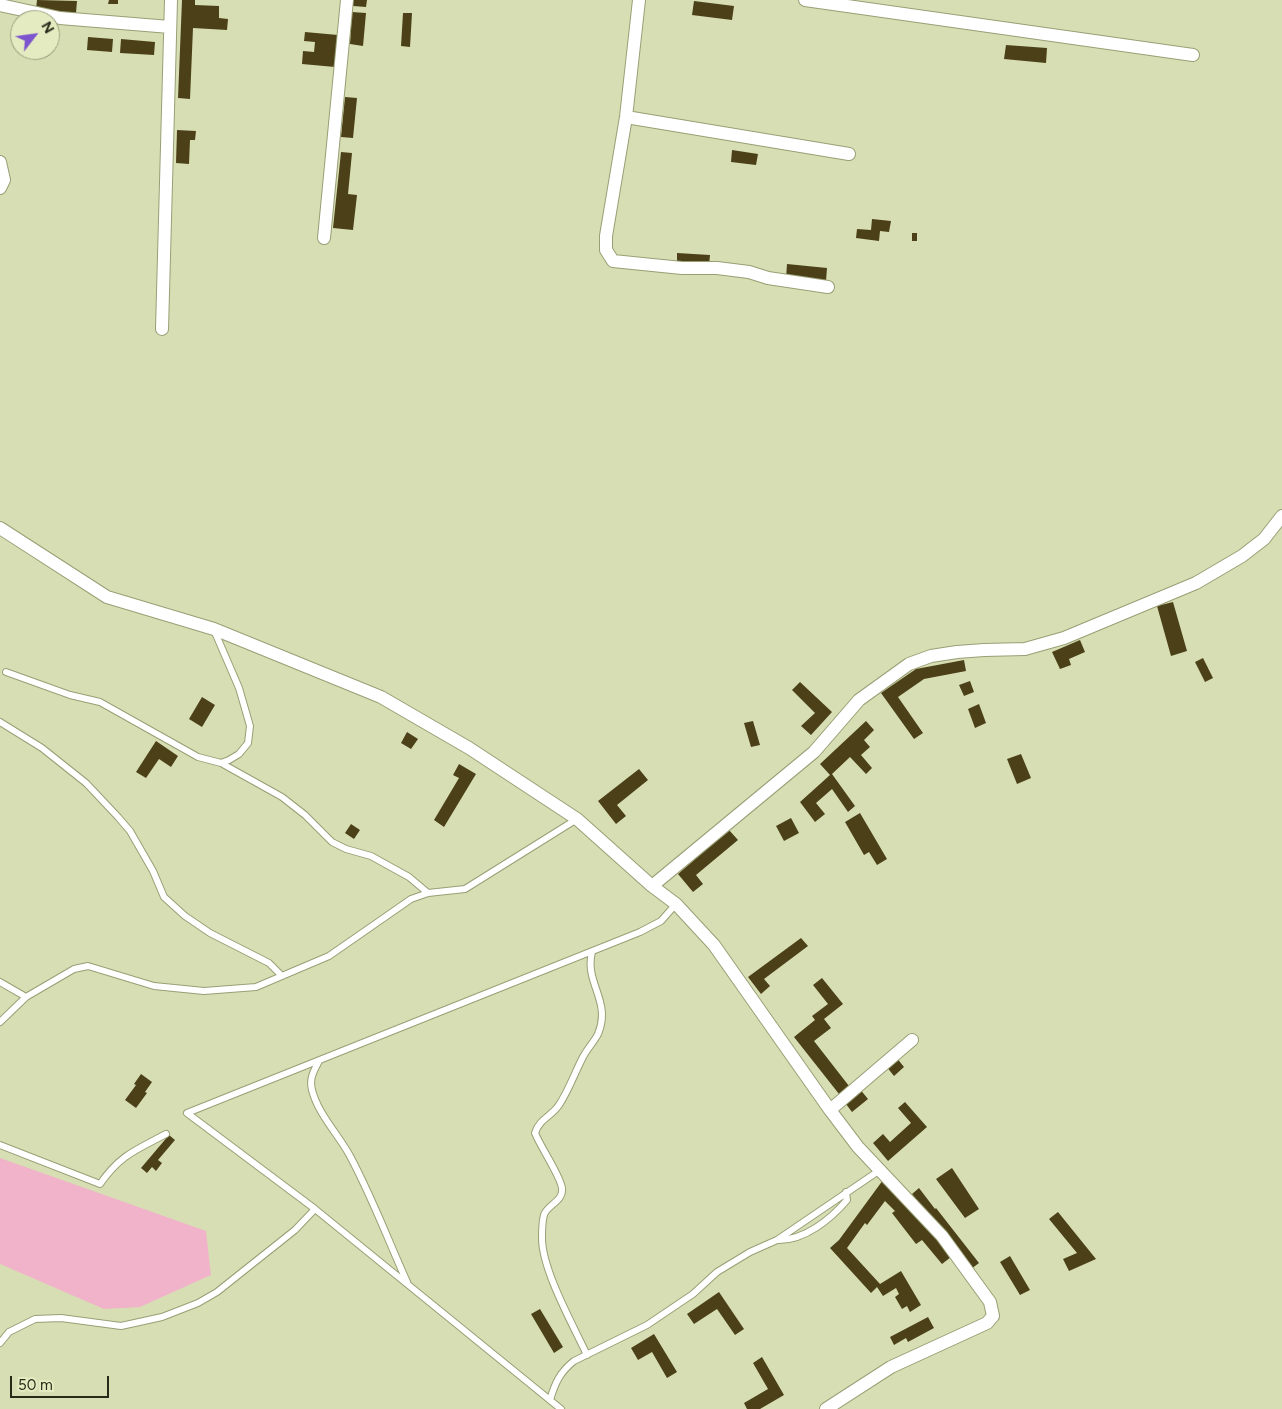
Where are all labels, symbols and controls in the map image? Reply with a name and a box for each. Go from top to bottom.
north arrow [10,10,60,60]
text: N [37,19,58,37]
scale bar [12,1366,111,1398]
text: 50 m [18,1376,53,1394]

